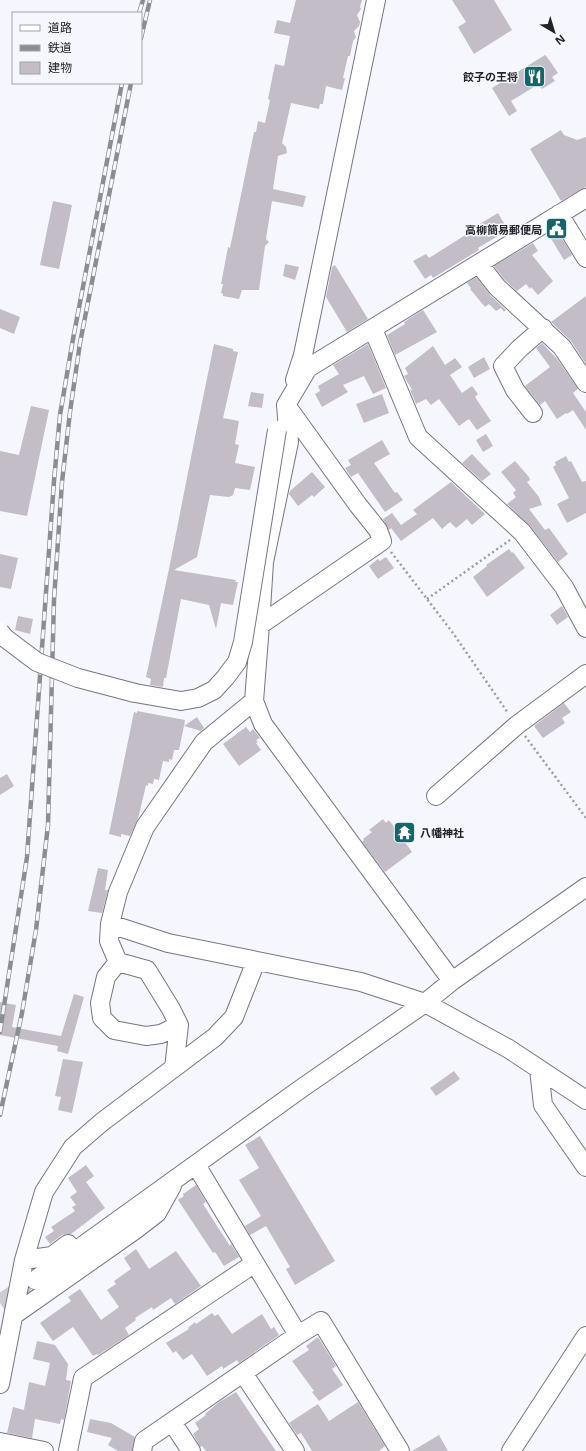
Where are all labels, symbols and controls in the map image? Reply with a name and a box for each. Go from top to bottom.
legend [12,12,142,84]
north arrow [534,12,574,52]
text: 道路 [48,19,72,36]
text: N [552,32,569,49]
text: 鉄道 [48,39,72,56]
text: 建物 [48,59,72,76]
restaurant icon: 餃子の王将 [521,63,547,89]
place label: 餃子の王将 [463,69,518,84]
public building icon: 高柳簡易郵便局 [544,216,570,242]
place label: 高柳簡易郵便局 [465,222,542,237]
temple icon: 八幡神社 [392,819,418,845]
place label: 八幡神社 [420,825,464,840]

